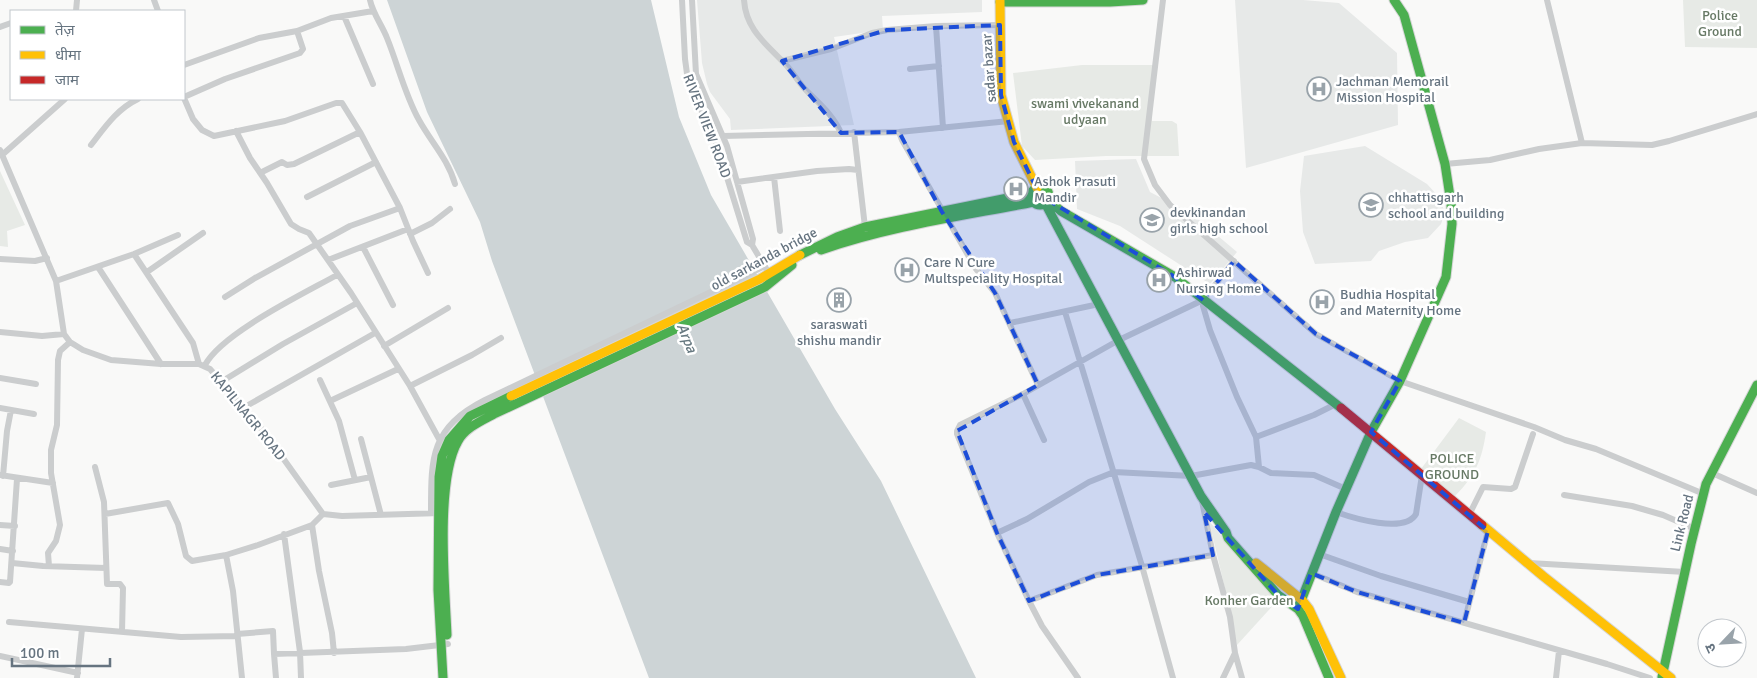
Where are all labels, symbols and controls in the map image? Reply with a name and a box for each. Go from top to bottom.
park label: Police Ground [1698,7,1742,40]
legend [10,10,185,100]
text: तेज़ [55,21,76,39]
street label: sadar bazar [978,32,1000,103]
text: धीमा [55,46,82,64]
text: जाम [55,71,80,89]
street label: RIVER VIEW ROAD [679,72,735,180]
place label: Jachman Memorail Mission Hospital [1336,73,1449,106]
hospital icon: Jachman Memorail Mission Hospital [1306,76,1332,102]
park label: swami vivekanand udyaan [1031,95,1139,128]
place label: Ashok Prasuti Mandir [1034,173,1116,206]
hospital icon: Ashok Prasuti Mandir [1003,176,1029,202]
place label: chhattisgarh school and building [1388,189,1504,222]
school or university icon: chhattisgarh school and building [1358,192,1384,218]
place label: devkinandan girls high school [1170,204,1268,237]
school or university icon: devkinandan girls high school [1139,207,1165,233]
street label: old sarkanda bridge [708,224,820,294]
place label: Care N Cure Multspeciality Hospital [924,254,1062,287]
hospital icon: Care N Cure Multspeciality Hospital [894,257,920,283]
place label: Ashirwad Nursing Home [1176,264,1261,297]
hospital icon: Ashirwad Nursing Home [1146,267,1172,293]
place label: Budhia Hospital and Maternity Home [1340,286,1461,319]
building icon: saraswati shishu mandir [826,287,852,313]
hospital icon: Budhia Hospital and Maternity Home [1309,289,1335,315]
place label: saraswati shishu mandir [797,316,882,349]
water label: Arpa [673,321,701,356]
street label: KAPILNAGR ROAD [207,368,289,464]
park label: POLICE GROUND [1425,450,1479,483]
street label: Link Road [1667,493,1697,553]
park label: Konher Garden [1204,592,1294,609]
north arrow [1697,618,1747,668]
scale bar [12,636,110,668]
text: उ [1701,640,1720,656]
text: 100 m [20,644,60,662]

